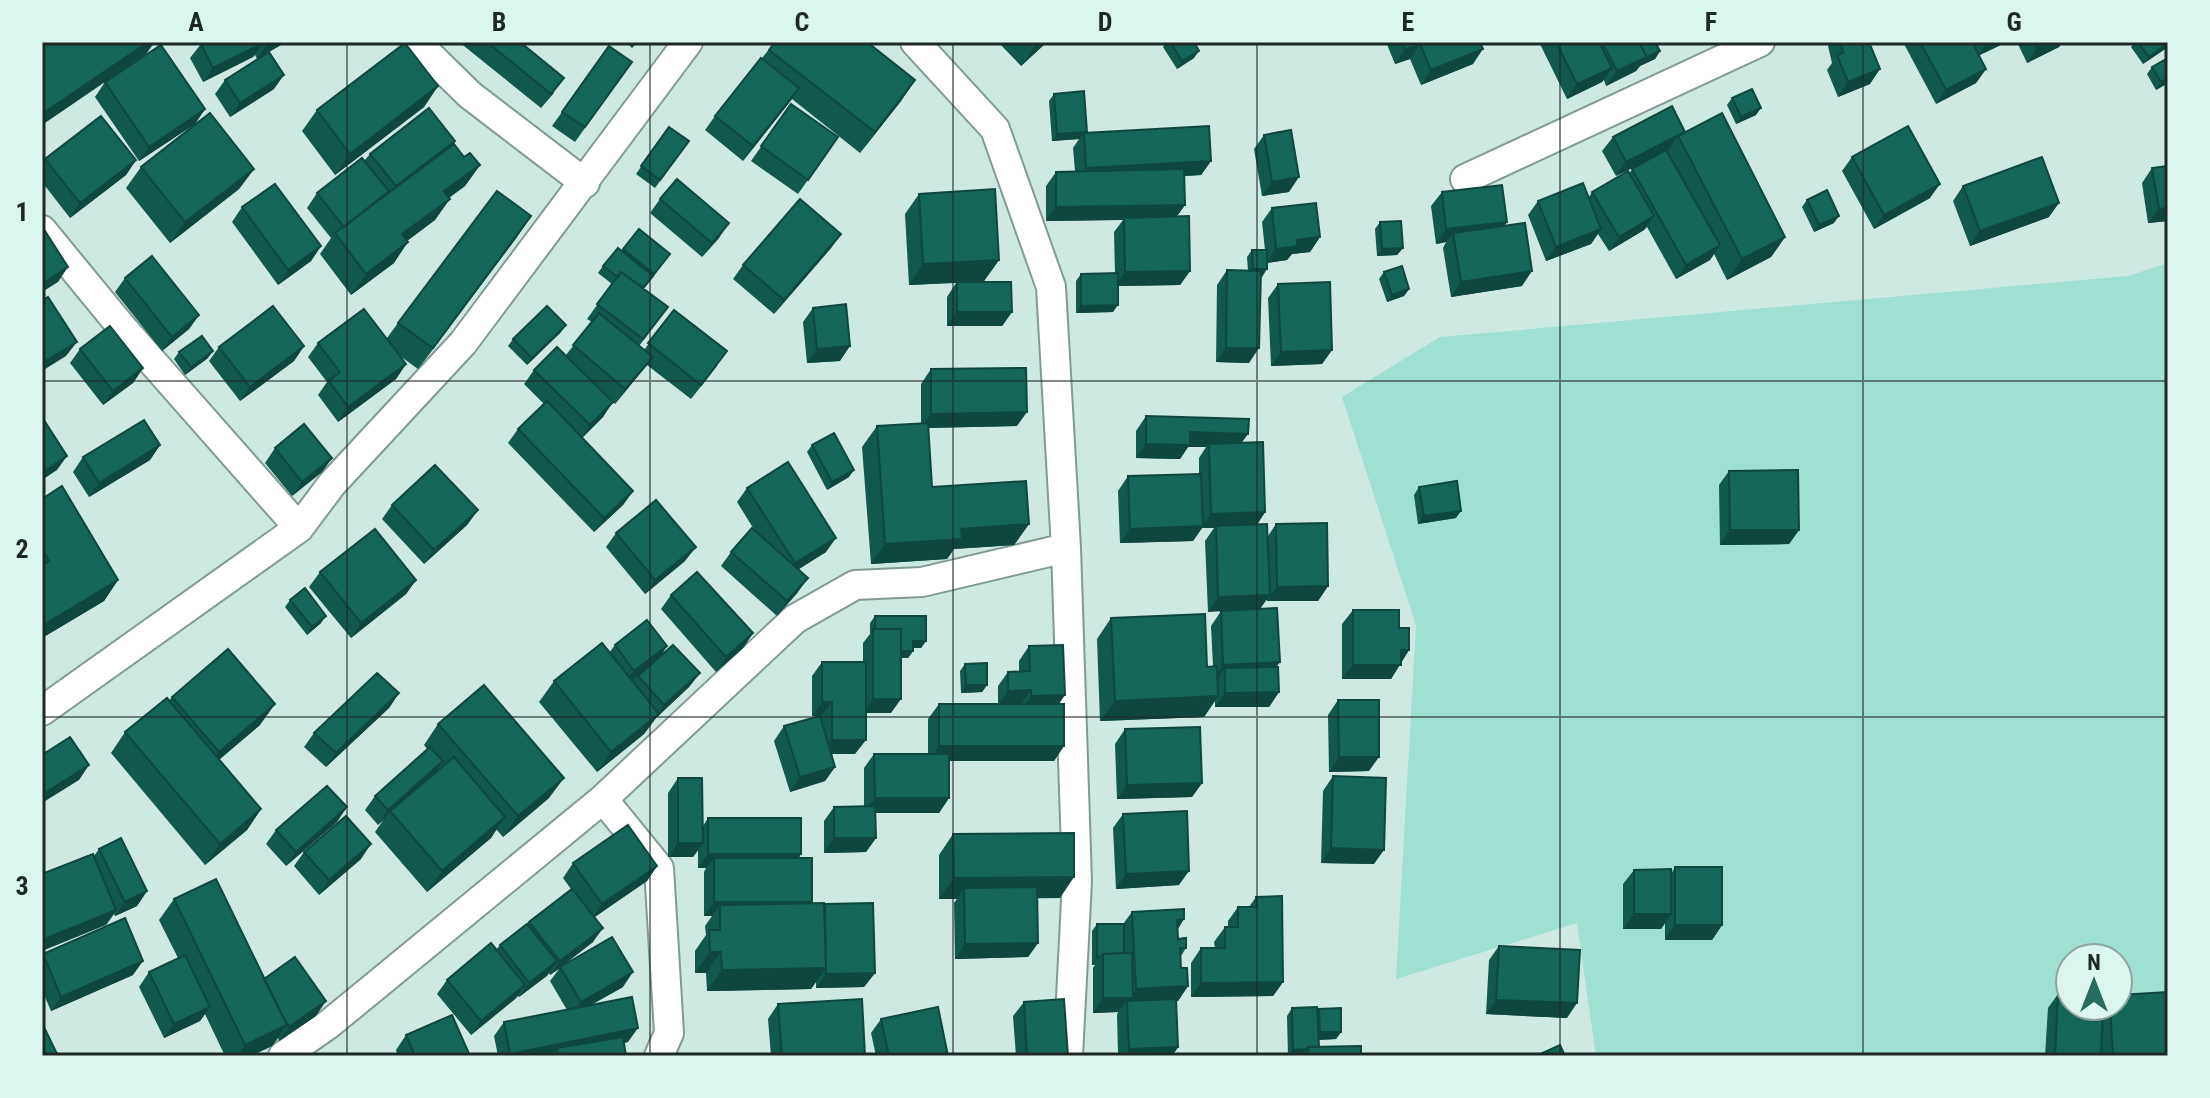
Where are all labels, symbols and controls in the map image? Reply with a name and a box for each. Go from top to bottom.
text: A [188,7,204,37]
text: B [492,7,506,37]
text: C [795,7,810,37]
text: D [1098,7,1112,37]
text: E [1402,7,1415,37]
text: F [1705,7,1717,37]
text: G [2006,7,2022,37]
text: 1 [15,197,29,227]
text: 2 [15,534,29,564]
text: 3 [15,871,29,901]
north arrow [2054,942,2134,1022]
text: N [2087,950,2101,975]

